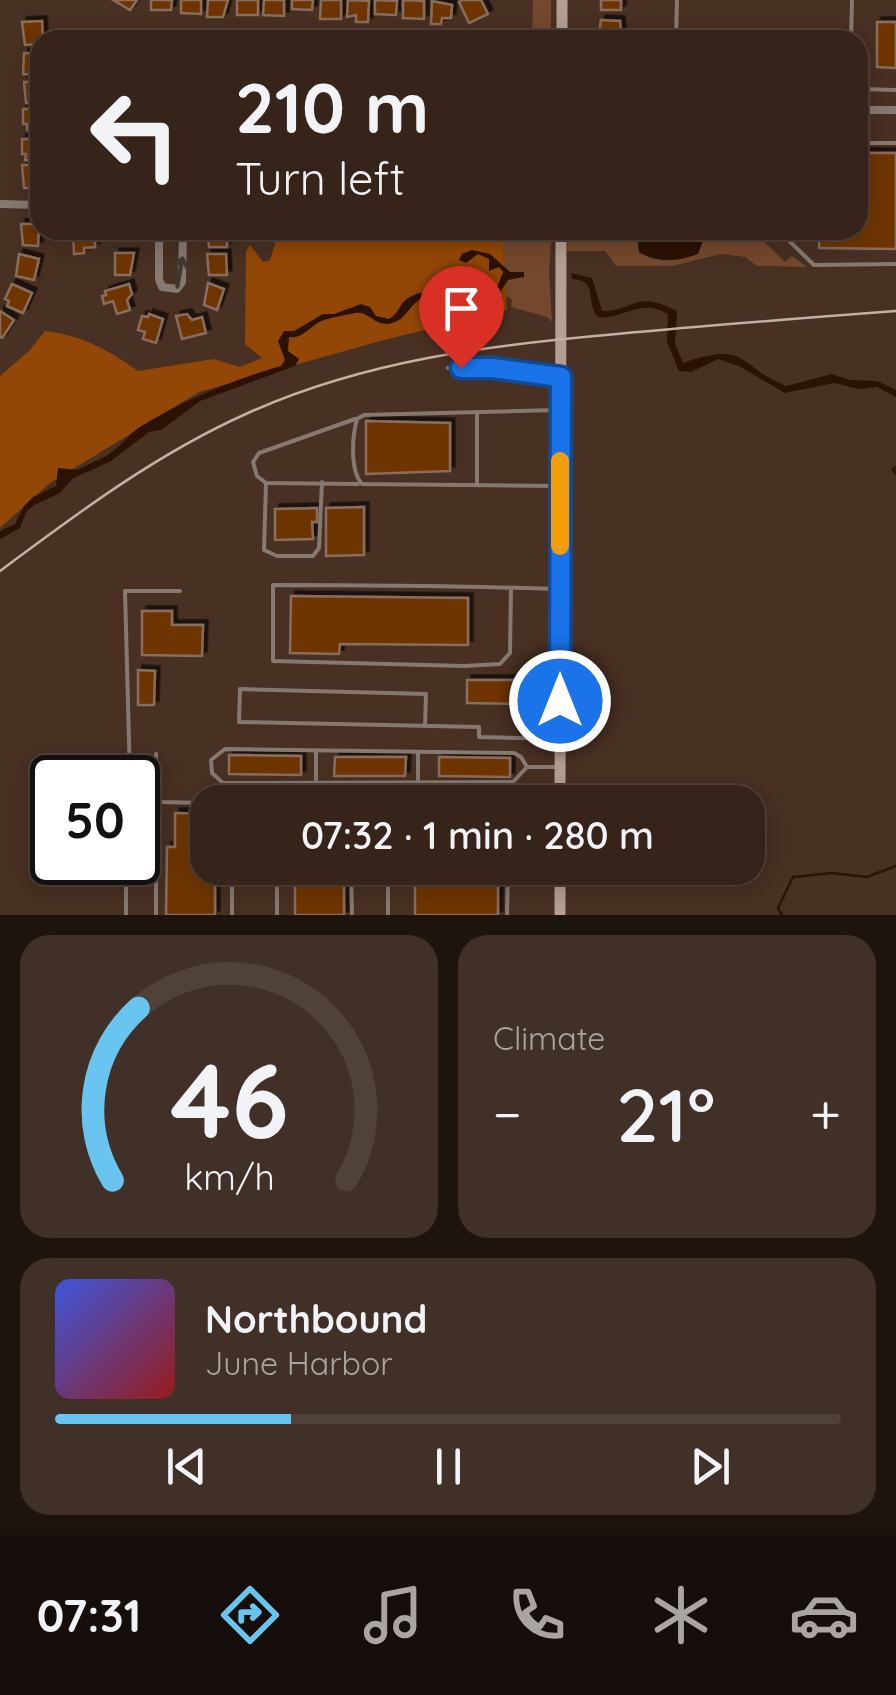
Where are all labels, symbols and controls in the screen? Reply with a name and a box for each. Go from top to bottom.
text: 210 m [235,63,429,151]
icon: left [70,70,200,200]
text: Turn left [235,150,405,206]
one-way arrow [171,256,190,289]
pin [419,266,504,369]
icon: arrive [434,281,489,336]
position arrow [508,649,612,753]
speed limit sign: 50 [30,755,160,885]
text: 07:32 · 1 min · 280 m [301,811,654,859]
text: Climate [493,1018,605,1058]
text: 46 [170,1034,288,1164]
text: 21° [616,1067,715,1161]
text: − [493,1079,522,1148]
text: + [810,1079,841,1148]
text: km/h [184,1154,274,1199]
text: Northbound [205,1295,427,1343]
text: June Harbor [205,1343,393,1383]
icon: previous [159,1439,214,1494]
icon: pause [421,1439,476,1494]
icon: next [683,1439,738,1494]
icon: directions [215,1580,285,1650]
icon: music [358,1580,428,1650]
icon: phone [502,1580,572,1650]
icon: climate [646,1580,716,1650]
icon: car [789,1580,859,1650]
text: 07:31 [37,1587,141,1643]

